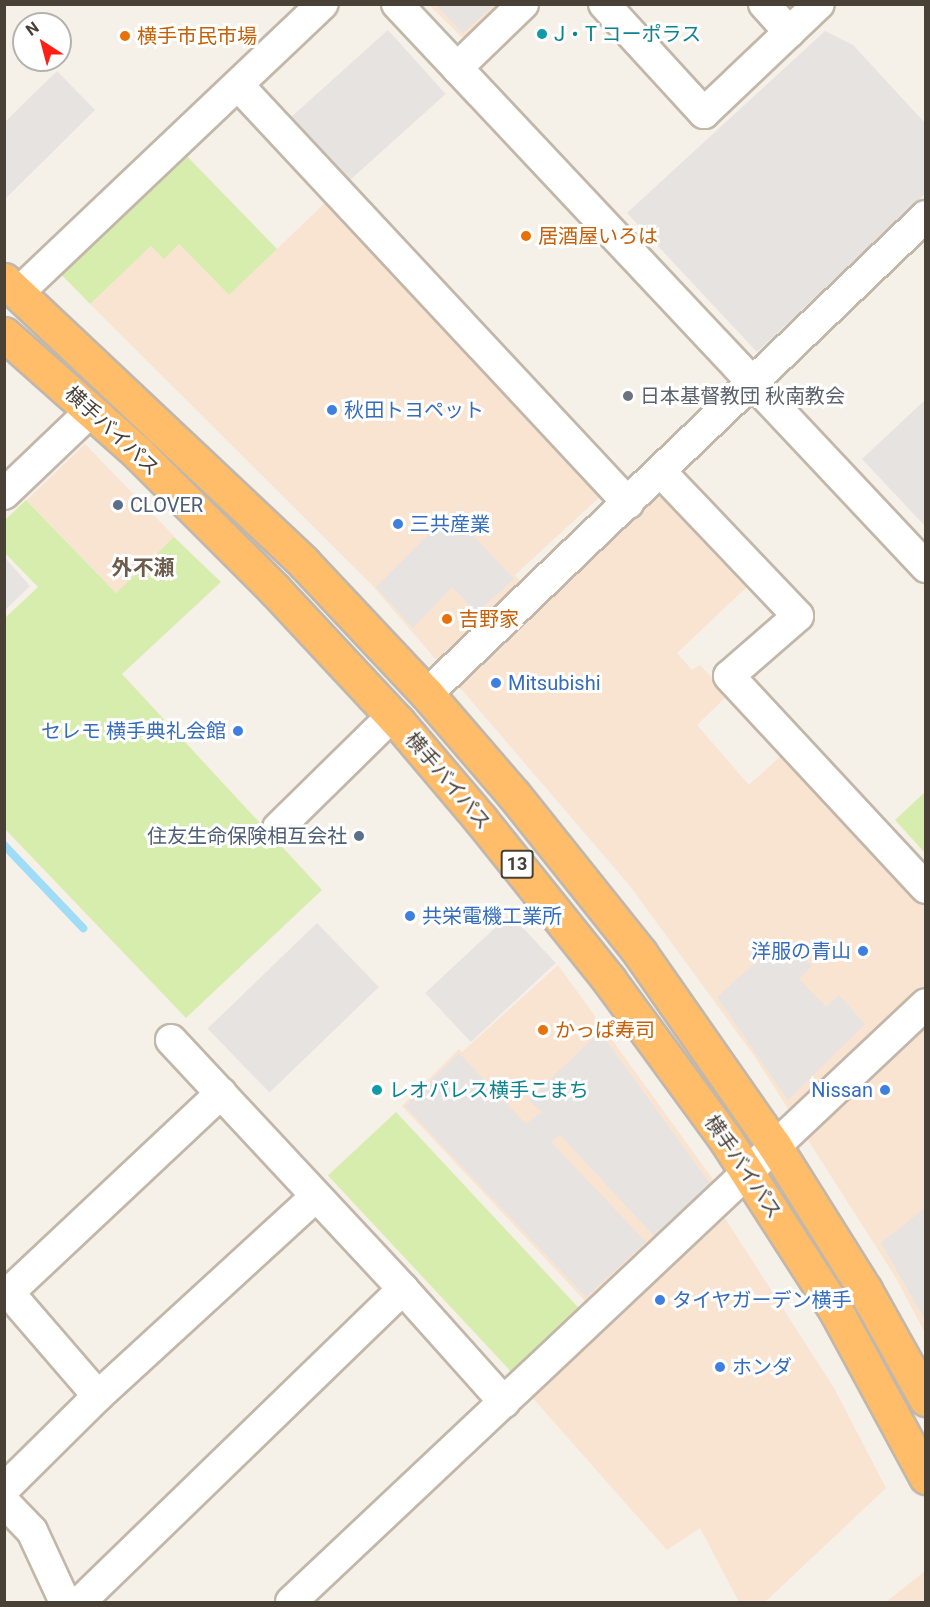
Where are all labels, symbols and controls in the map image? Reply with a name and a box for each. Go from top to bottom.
north arrow [12,12,72,72]
text: N [22,18,42,40]
place label: J・T コーポラス [554,22,702,46]
place label: 横手市民市場 [137,24,257,48]
marker: J・T コーポラス [535,27,549,41]
marker: 横手市民市場 [118,29,132,43]
place label: 居酒屋いろは [538,224,658,248]
marker: 居酒屋いろは [519,229,533,243]
street label: 横手バイパス [60,381,164,481]
place label: 日本基督教団 秋南教会 [640,384,845,408]
marker: 日本基督教団 秋南教会 [621,389,635,403]
place label: 秋田トヨペット [344,398,484,422]
marker: 秋田トヨペット [325,403,339,417]
place label: CLOVER [130,493,203,517]
marker: CLOVER [111,498,125,512]
place label: 三共産業 [410,512,490,536]
marker: 三共産業 [391,517,405,531]
district label: 外不瀬 [112,555,174,581]
place label: 吉野家 [459,607,519,631]
marker: 吉野家 [440,612,454,626]
place label: Mitsubishi [508,671,601,695]
marker: Mitsubishi [489,676,503,690]
place label: セレモ 横手典礼会館 [41,719,226,743]
marker: セレモ 横手典礼会館 [231,724,245,738]
street label: 横手バイパス [400,727,496,835]
place label: 住友生命保険相互会社 [147,824,347,848]
marker: 住友生命保険相互会社 [352,829,366,843]
road number: 13 [500,849,534,879]
place label: 共栄電機工業所 [422,904,562,928]
marker: 共栄電機工業所 [403,909,417,923]
place label: 洋服の青山 [751,939,851,963]
marker: 洋服の青山 [856,944,870,958]
place label: かっぱ寿司 [555,1018,655,1042]
marker: かっぱ寿司 [536,1023,550,1037]
place label: レオパレス横手こまち [389,1078,589,1102]
place label: Nissan [811,1078,873,1102]
marker: レオパレス横手こまち [370,1083,384,1097]
marker: Nissan [878,1083,892,1097]
street label: 横手バイパス [700,1111,786,1223]
place label: タイヤガーデン横手 [672,1288,852,1312]
marker: タイヤガーデン横手 [653,1293,667,1307]
place label: ホンダ [732,1355,792,1379]
marker: ホンダ [713,1360,727,1374]

